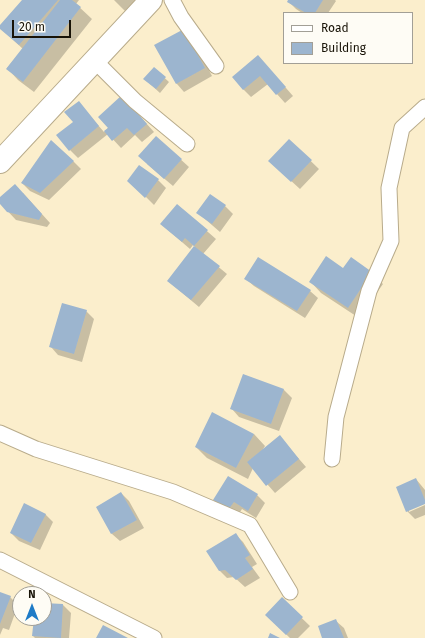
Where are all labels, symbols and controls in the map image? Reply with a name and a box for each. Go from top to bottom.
scale bar [14,12,73,38]
legend [283,12,413,64]
text: 20 m [19,20,45,34]
text: Road [321,21,349,35]
text: Building [321,41,366,55]
north arrow [12,586,52,626]
text: N [28,588,36,601]

